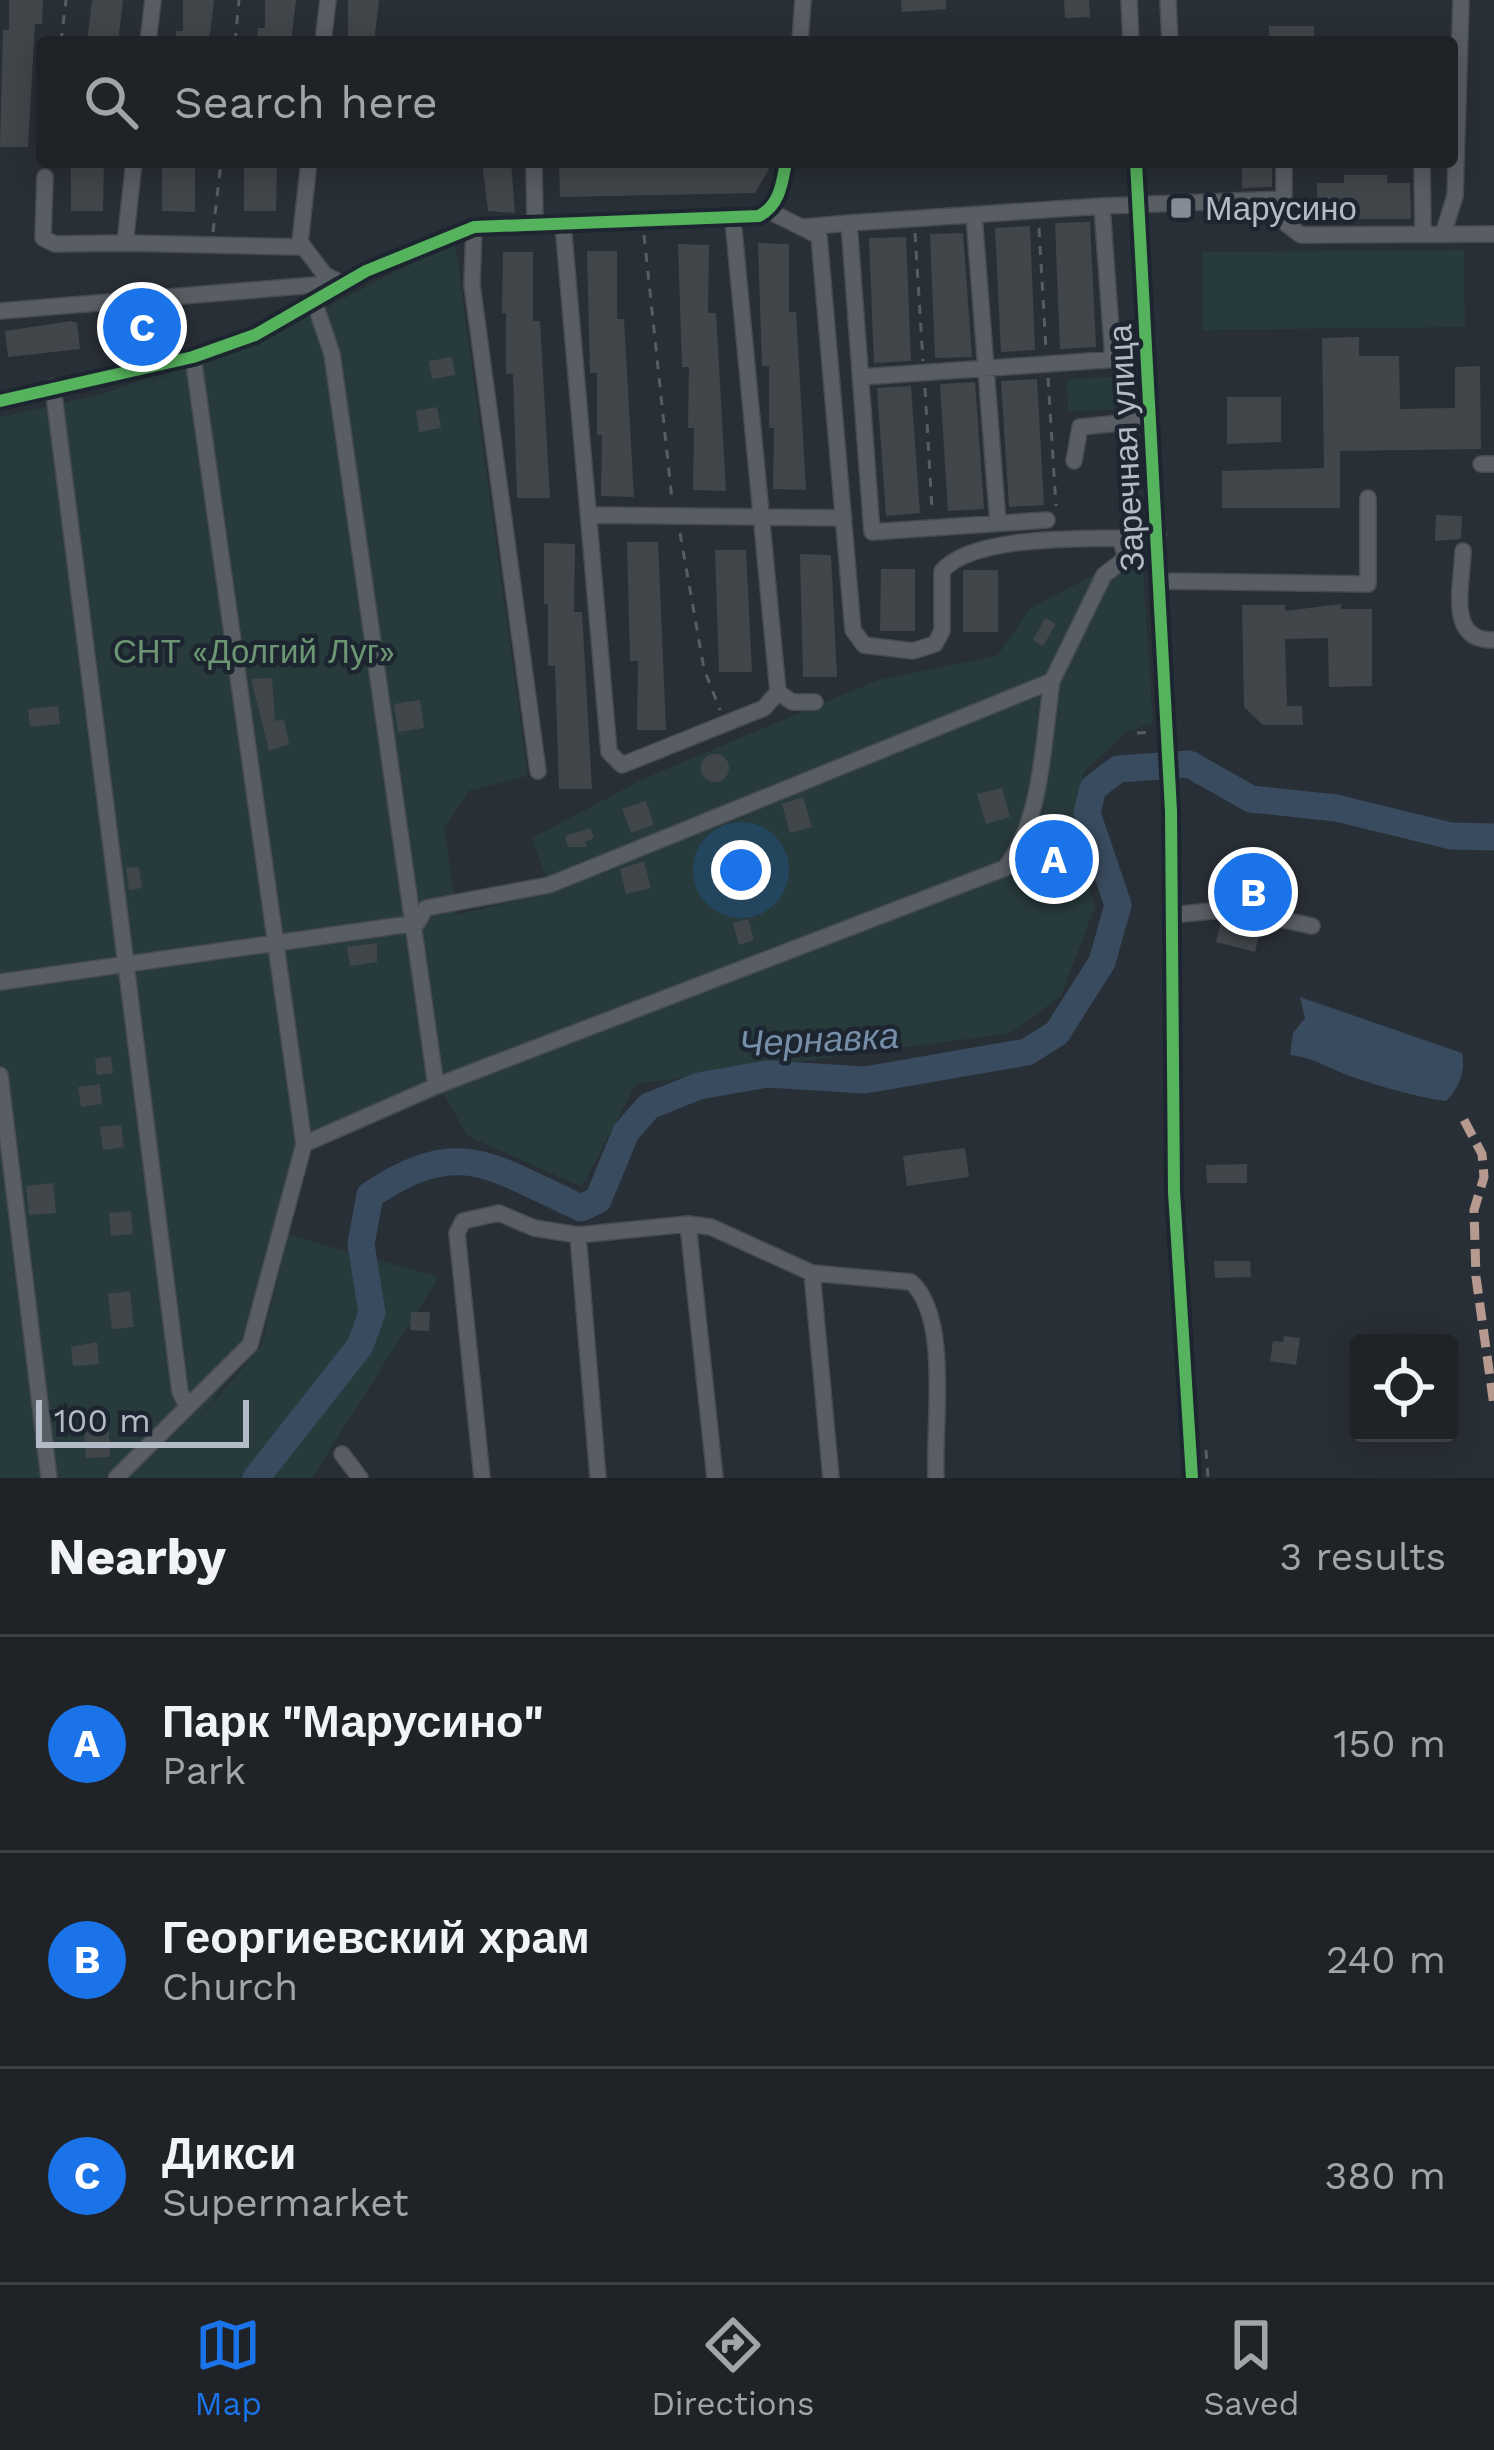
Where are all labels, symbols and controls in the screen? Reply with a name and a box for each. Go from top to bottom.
search box [36,36,1458,168]
icon: search [78,69,144,135]
text: Search here [174,76,438,129]
place label: Марусино [1205,189,1357,228]
marker: Марусино [1168,195,1194,221]
pin: C [103,282,181,372]
street label: Заречная улица [1100,323,1152,573]
park label: СНТ «Долгий Луг» [113,632,395,671]
pin: A [1015,814,1093,904]
your location [711,840,771,900]
pin: B [1214,847,1292,937]
water label: Чернавка [738,1015,900,1065]
map controls [1350,1334,1458,1442]
button: locate [1350,1334,1458,1442]
scale bar [36,1394,249,1447]
text: 100 m [54,1401,151,1440]
text: Nearby [48,1527,226,1586]
text: 3 results [1280,1534,1446,1579]
text: Парк "Марусино" [162,1695,544,1748]
text: A [74,1721,100,1766]
text: 150 m [1333,1721,1446,1766]
text: Park [162,1748,246,1793]
text: Георгиевский храм [162,1911,590,1964]
text: B [74,1937,100,1982]
text: 240 m [1326,1937,1446,1982]
text: Church [162,1964,298,2009]
text: Дикси [162,2127,296,2180]
text: C [74,2153,100,2198]
text: 380 m [1325,2153,1446,2198]
text: Supermarket [162,2180,409,2225]
tab: Map [195,2312,262,2423]
tab: Directions [651,2312,814,2423]
tab: Saved [1204,2312,1299,2423]

